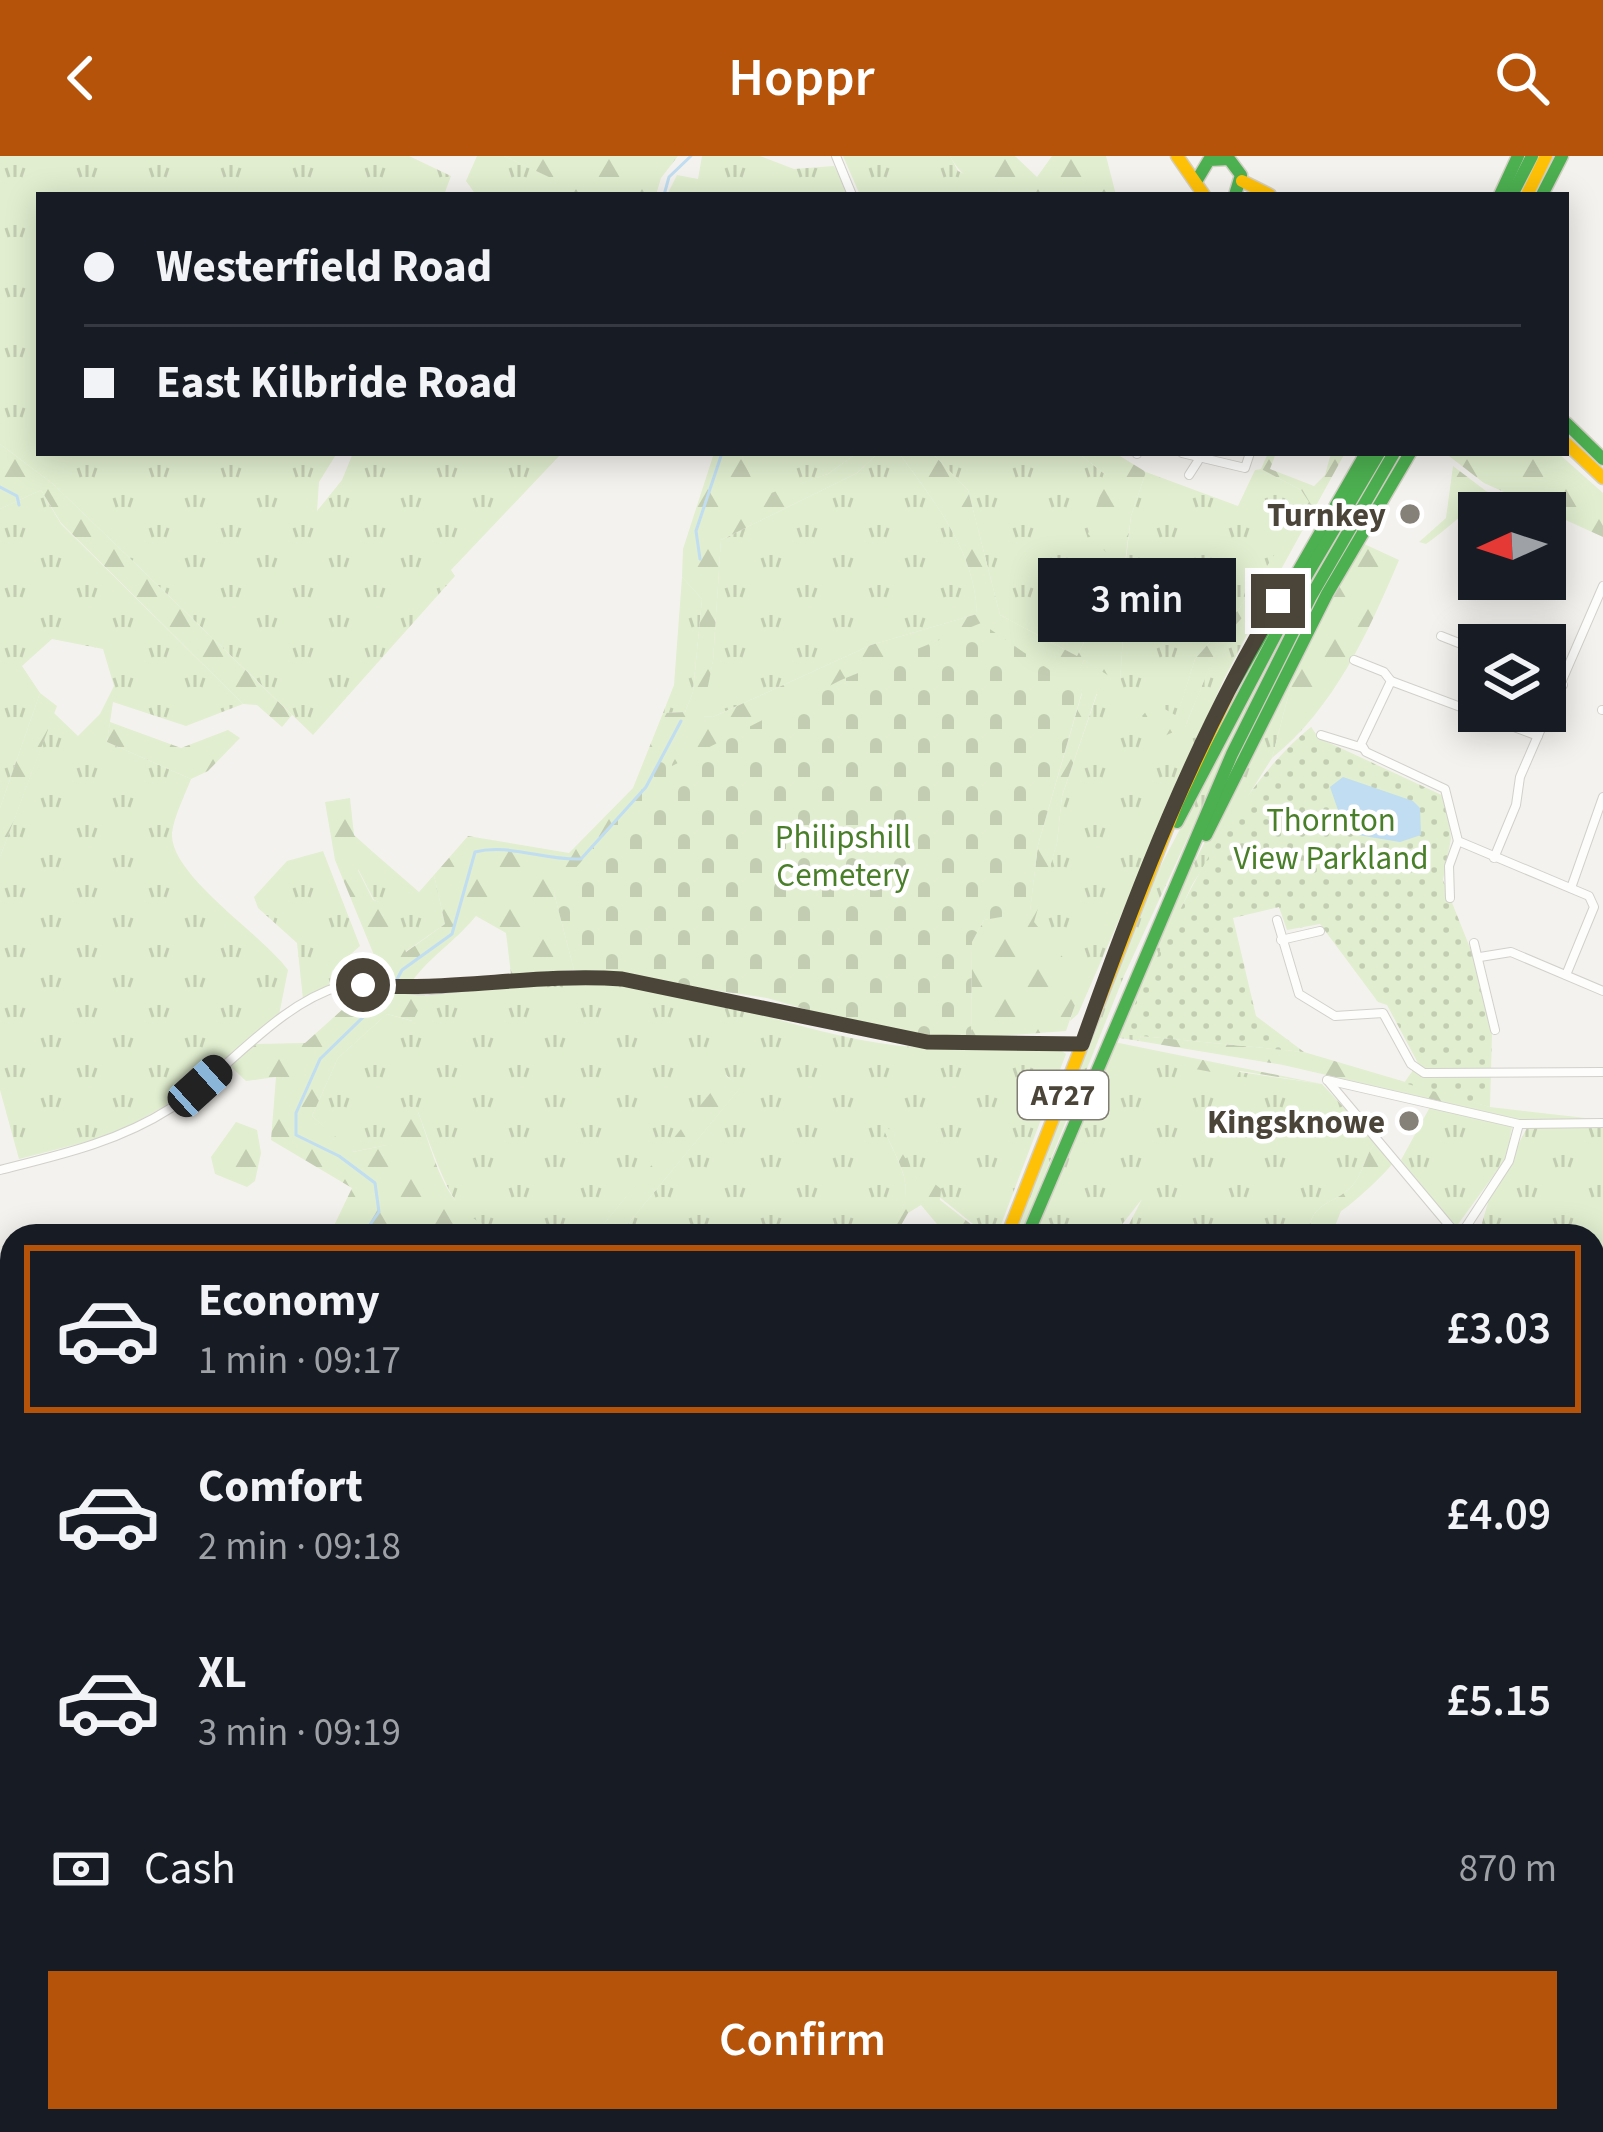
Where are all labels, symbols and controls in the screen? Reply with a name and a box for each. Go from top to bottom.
text: Hoppr [728,40,875,117]
icon: back [48,45,114,111]
icon: search [1489,45,1555,111]
text: Westerfield Road [156,235,492,299]
text: East Kilbride Road [156,351,518,415]
place label: Turnkey [1267,492,1386,539]
north arrow [1458,492,1566,600]
map controls [1458,492,1566,732]
marker: Turnkey [1397,501,1423,527]
callout: 3 min [1038,559,1236,643]
text: 3 min [1091,572,1183,628]
route end [1251,574,1305,628]
button: layers [1458,624,1566,732]
park label: Thornton View Parkland [1233,797,1429,882]
park label: Philipshill Cemetery [775,814,911,899]
route start [336,958,390,1012]
car [161,1049,239,1123]
road number: A727 [1018,1071,1108,1119]
place label: Kingsknowe [1207,1099,1385,1146]
marker: Kingsknowe [1396,1108,1422,1134]
text: Economy [198,1269,380,1333]
icon: car [54,1275,162,1383]
text: £3.03 [1446,1297,1551,1361]
text: 1 min · 09:17 [198,1333,401,1389]
text: Comfort [198,1455,363,1519]
icon: car [54,1461,162,1569]
text: £4.09 [1446,1483,1551,1547]
text: 2 min · 09:18 [198,1519,401,1575]
text: XL [198,1641,247,1705]
icon: car [54,1647,162,1755]
text: £5.15 [1446,1669,1551,1733]
text: 3 min · 09:19 [198,1705,401,1761]
icon: cash [48,1836,114,1902]
text: Cash [144,1837,236,1901]
text: 870 m [1459,1841,1557,1897]
button: Confirm [48,1971,1557,2109]

